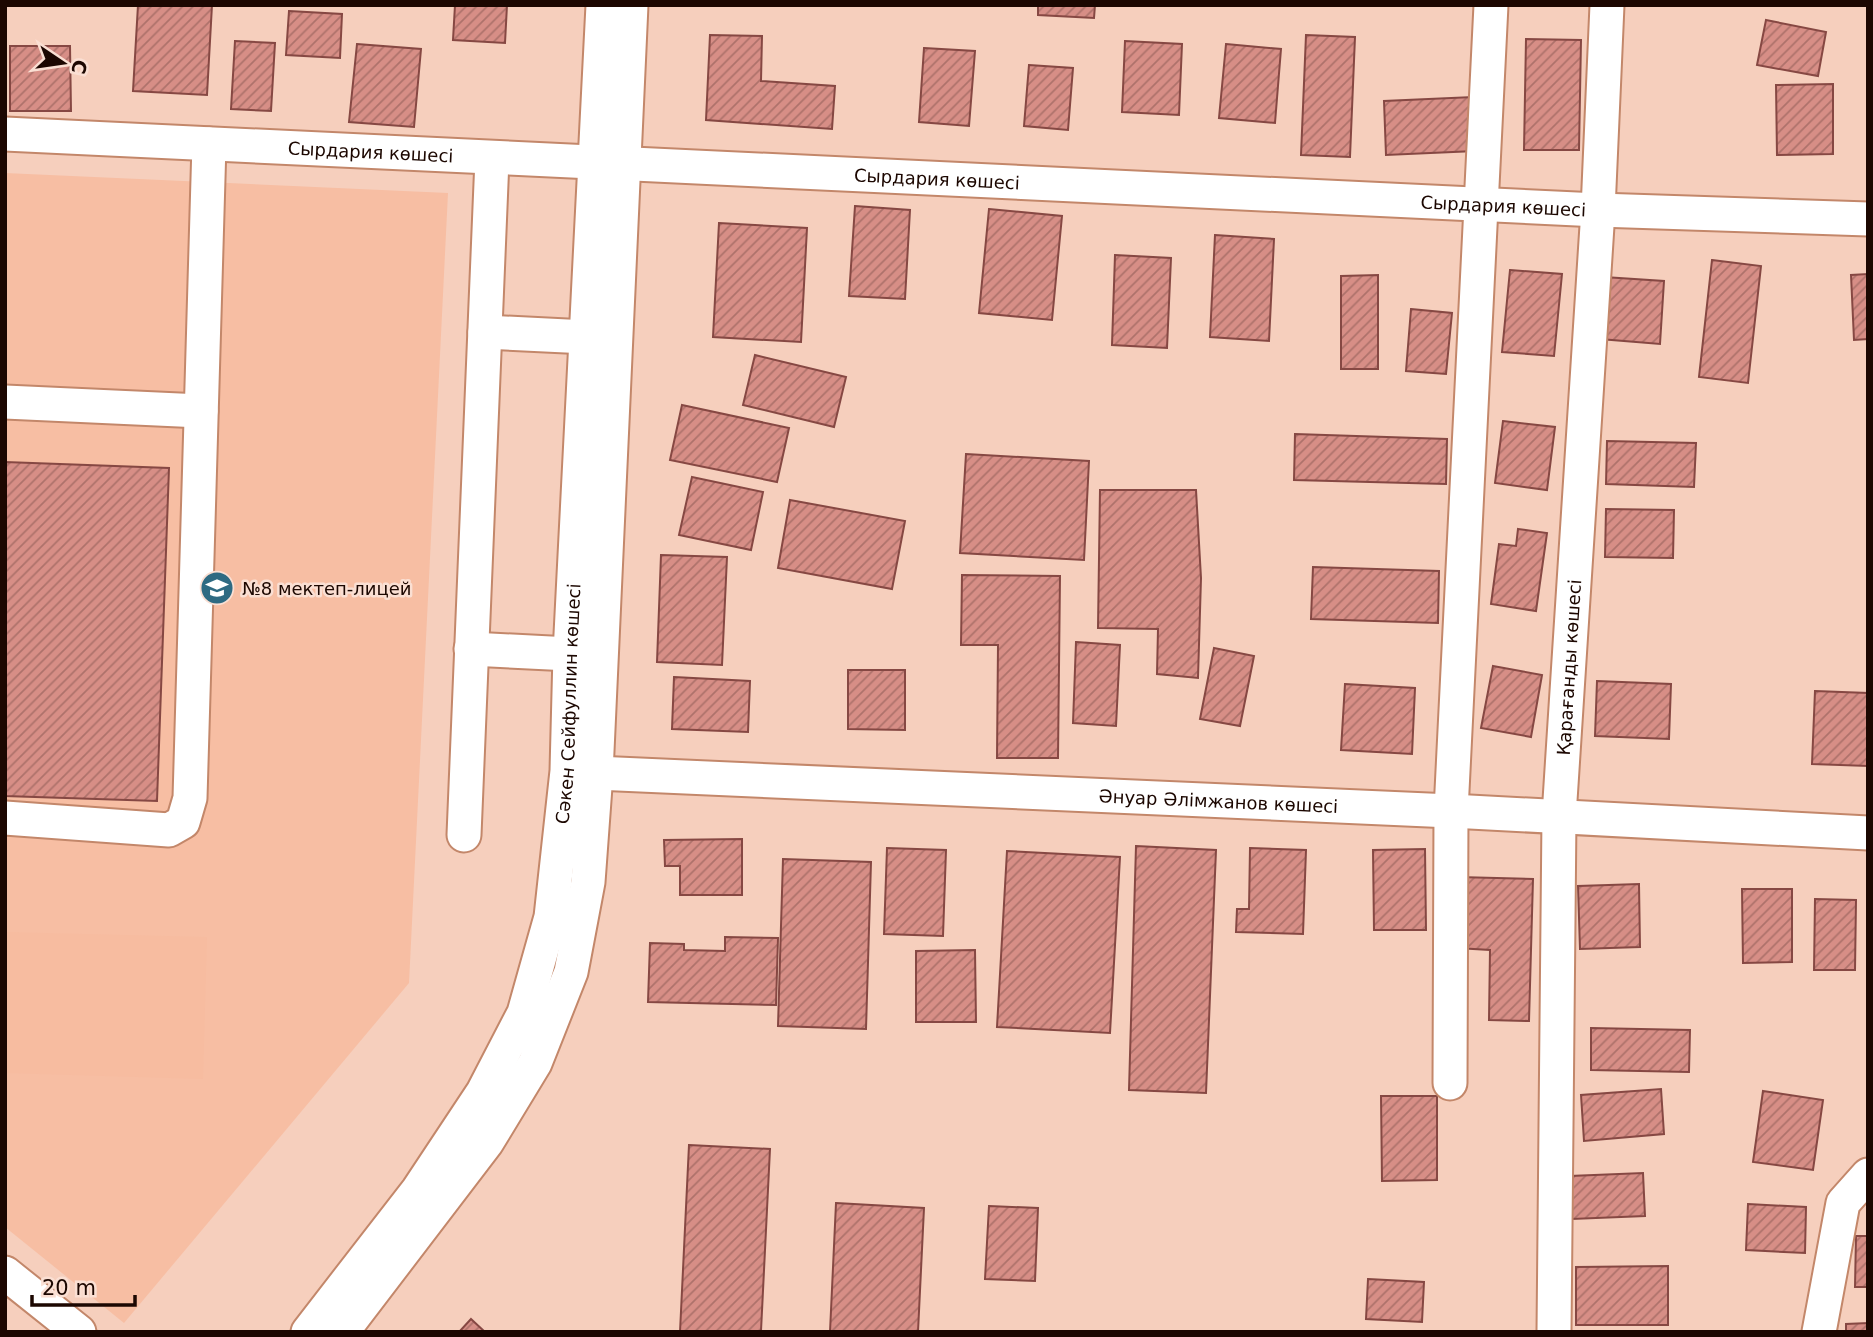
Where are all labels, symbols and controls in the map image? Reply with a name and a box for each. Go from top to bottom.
north arrow [28,28,98,98]
text: С [67,58,92,76]
street label: Сырдария көшесі [287,137,454,166]
street label: Сырдария көшесі [854,164,1020,193]
street label: Сырдария көшесі [1420,191,1587,220]
school or university icon: №8 мектеп-лицей [198,569,236,607]
place label: №8 мектеп-лицей [242,578,411,599]
street label: Қарағанды көшесі [1552,579,1585,756]
street label: Сәкен Сейфуллин көшесі [551,583,584,825]
street label: Әнуар Әлімжанов көшесі [1098,785,1339,816]
scale bar [32,1264,135,1308]
text: 20 m [42,1276,96,1300]

